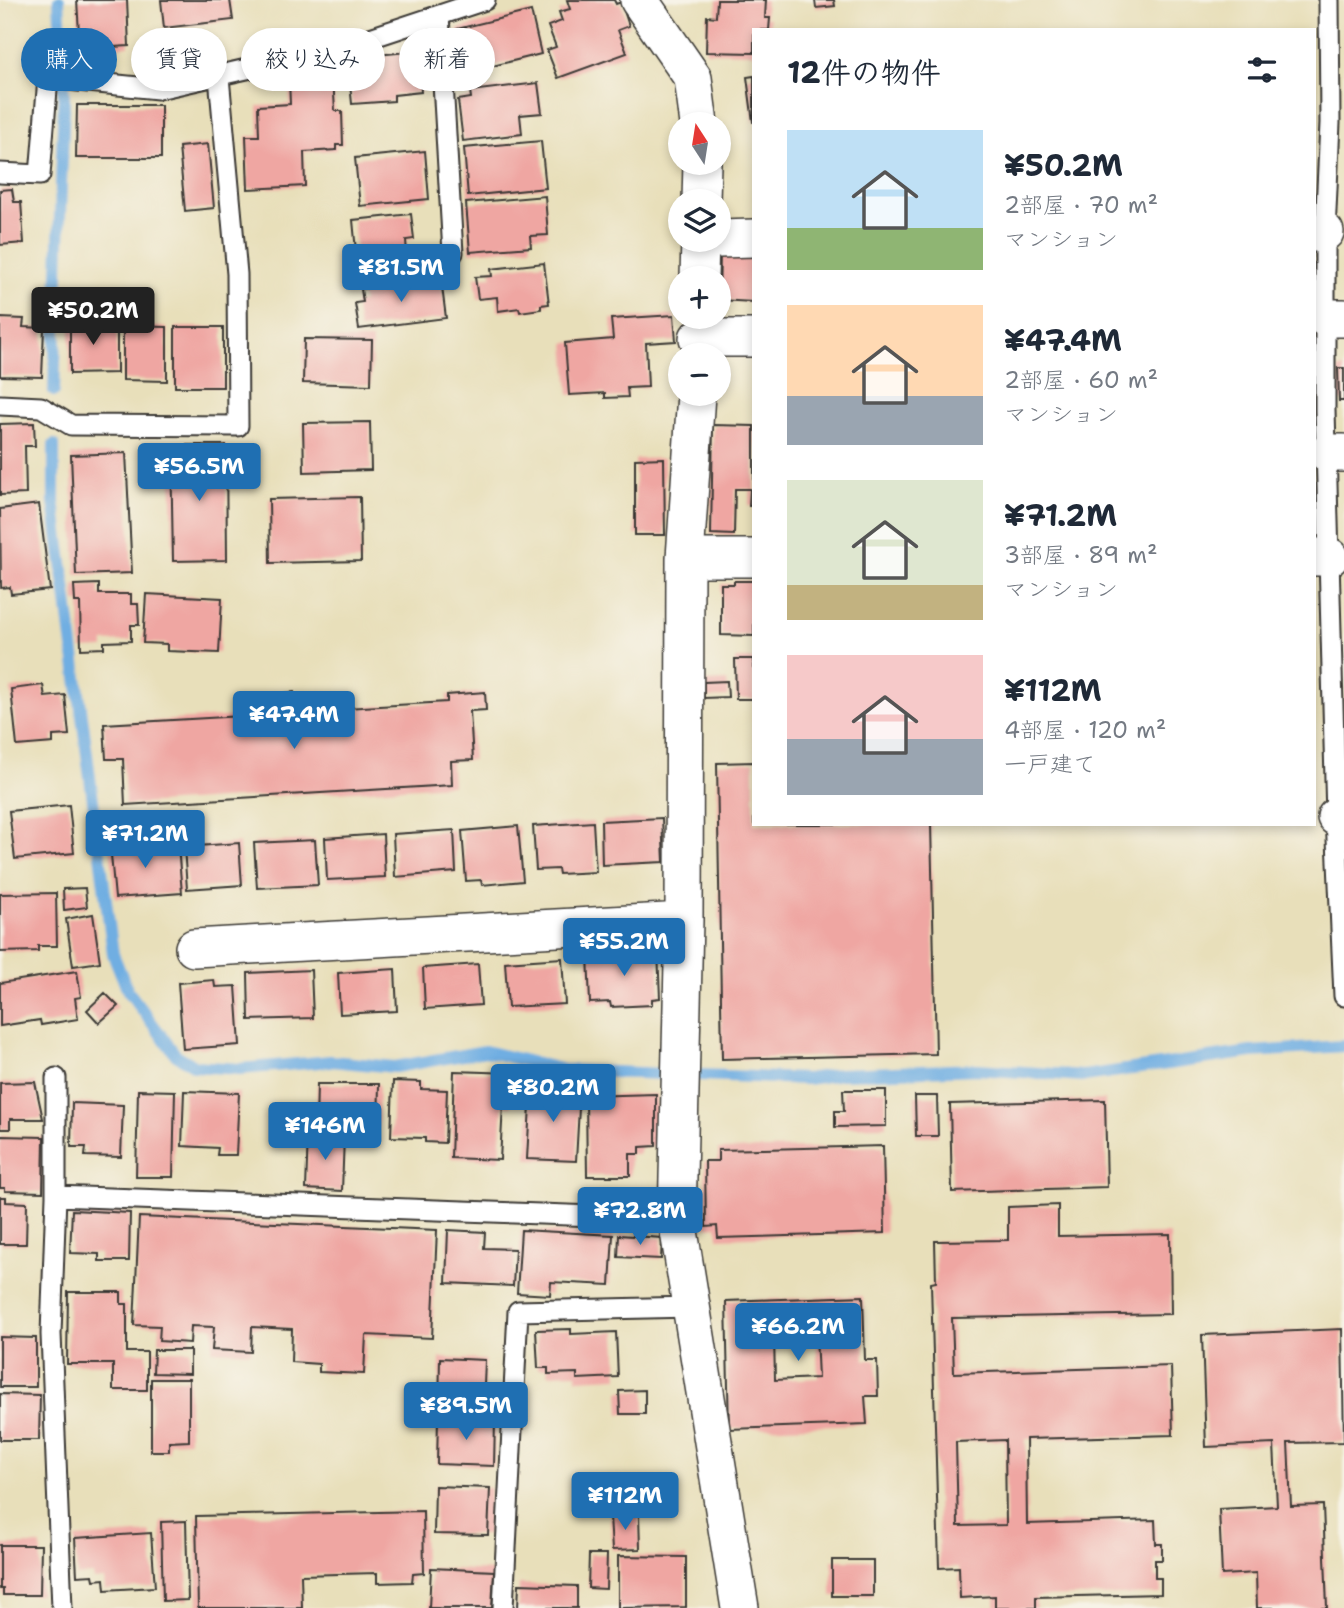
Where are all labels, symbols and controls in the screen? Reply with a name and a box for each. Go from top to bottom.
chip: 購入 [21,28,117,91]
chip: 賃貸 [131,28,227,91]
chip: 絞り込み [241,28,385,91]
chip: 新着 [399,28,495,91]
icon: filters [1243,51,1281,89]
text: 12件の物件 [787,52,941,93]
north arrow [668,112,732,175]
map controls [668,112,731,406]
text: ¥50.2M [1004,145,1123,186]
icon: home [843,158,927,242]
button: layers [668,189,731,252]
text: 2部屋 · 70 m² [1004,190,1158,220]
text: マンション [1004,224,1118,254]
pin: ¥81.5M [344,244,458,304]
text: ¥81.5M [358,252,444,282]
button: + [668,266,731,329]
pin: ¥50.2M [36,288,150,347]
text: ¥50.2M [47,295,139,325]
text: ¥47.4M [1004,320,1122,361]
icon: home [843,333,927,417]
button: − [668,343,731,406]
text: 2部屋 · 60 m² [1004,365,1158,395]
text: マンション [1004,399,1118,429]
pin: ¥56.5M [142,444,256,503]
text: ¥56.5M [154,451,244,481]
text: ¥71.2M [1004,495,1117,536]
icon: home [843,508,927,592]
text: 3部屋 · 89 m² [1004,540,1158,570]
text: マンション [1004,574,1118,604]
text: ¥112M [1004,670,1102,711]
icon: home [843,683,927,767]
pin: ¥47.4M [237,692,351,751]
text: ¥47.4M [249,699,339,729]
text: 4部屋 · 120 m² [1004,715,1166,745]
text: 一戸建て [1004,749,1096,779]
pin: ¥71.2M [88,810,202,870]
text: ¥71.2M [102,818,188,848]
pin: ¥55.2M [567,918,681,978]
text: ¥55.2M [579,926,669,956]
pin: ¥80.2M [496,1064,610,1124]
text: ¥80.2M [507,1072,599,1102]
pin: ¥146M [276,1102,374,1162]
text: ¥146M [284,1110,366,1140]
pin: ¥72.8M [583,1188,697,1247]
text: ¥72.8M [594,1195,686,1225]
pin: ¥66.2M [741,1304,855,1363]
text: ¥66.2M [751,1311,845,1341]
pin: ¥89.5M [409,1382,523,1442]
text: ¥89.5M [420,1390,512,1420]
pin: ¥112M [576,1472,674,1532]
text: ¥112M [588,1480,662,1510]

